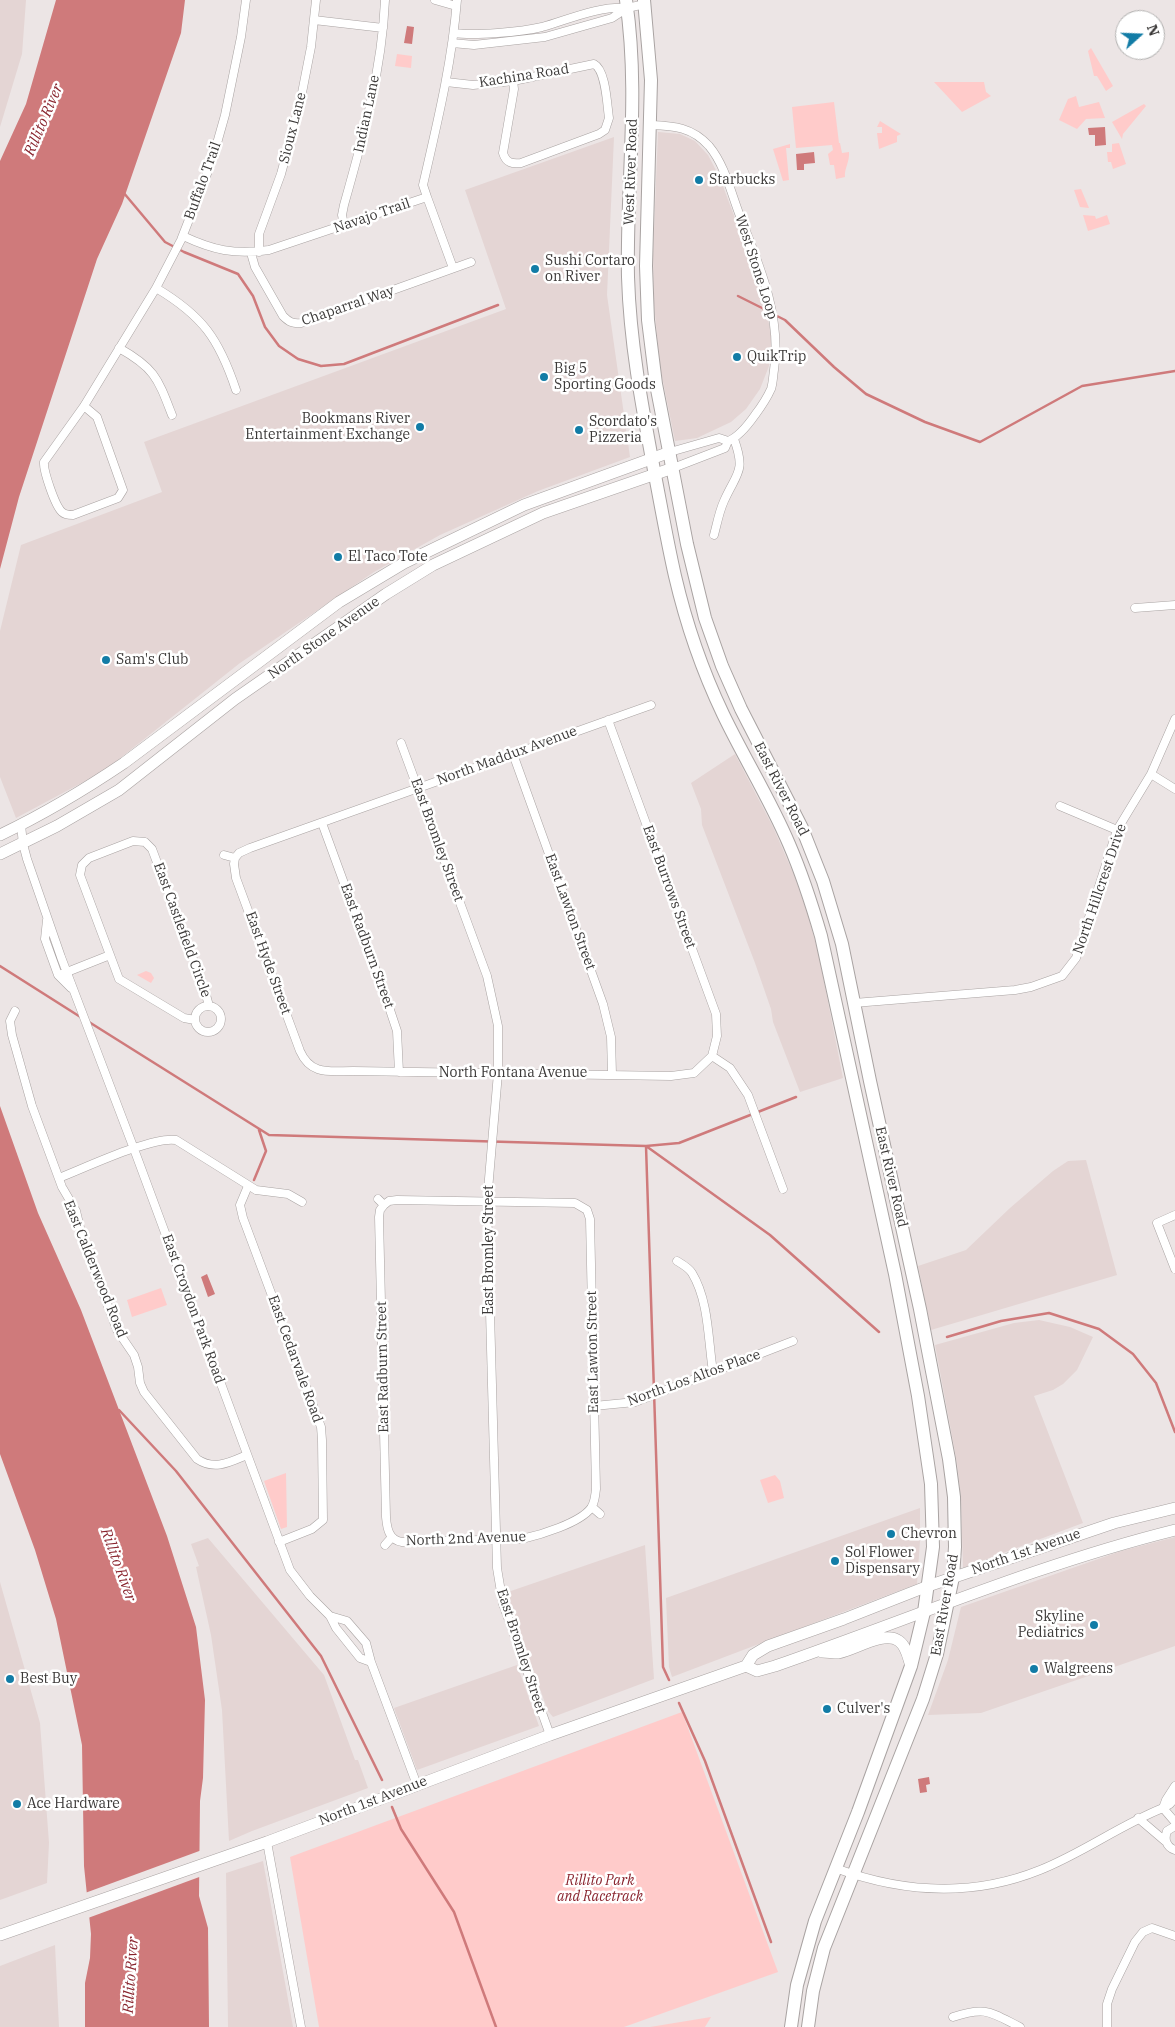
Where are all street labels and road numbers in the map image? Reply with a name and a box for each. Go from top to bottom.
street label: Kachina Road [478,61,570,91]
street label: Indian Lane [351,74,383,154]
street label: Sioux Lane [276,91,310,165]
street label: West River Road [621,118,641,226]
street label: Buffalo Trail [181,140,225,222]
street label: Navajo Trail [331,195,413,237]
street label: West Stone Loop [731,213,781,321]
street label: Chaparral Way [299,282,397,330]
street label: North Stone Avenue [265,593,383,683]
street label: North Maddux Avenue [435,723,579,789]
street label: East River Road [750,739,812,839]
street label: East Bromley Street [407,776,467,904]
street label: North Hillcrest Drive [1070,821,1130,957]
street label: East Burrows Street [639,823,699,951]
street label: East Lawton Street [541,852,599,972]
street label: East Castlefield Circle [150,860,214,1000]
street label: East Radburn Street [337,881,397,1011]
street label: East Hyde Street [242,909,294,1017]
street label: North Fontana Avenue [439,1065,587,1081]
street label: East River Road [871,1125,911,1229]
street label: East Bromley Street [481,1185,497,1315]
street label: East Calderwood Road [60,1198,130,1340]
street label: East Croydon Park Road [158,1232,228,1386]
street label: East Lawton Street [584,1291,602,1413]
street label: East Cedarvale Road [264,1293,326,1425]
street label: East Radburn Street [373,1301,393,1433]
street label: North Los Altos Place [625,1346,763,1410]
street label: North 1st Avenue [969,1525,1083,1579]
street label: North 2nd Avenue [406,1529,526,1549]
street label: East River Road [928,1553,962,1657]
street label: East Bromley Street [493,1587,549,1715]
street label: North 1st Avenue [317,1773,429,1829]

